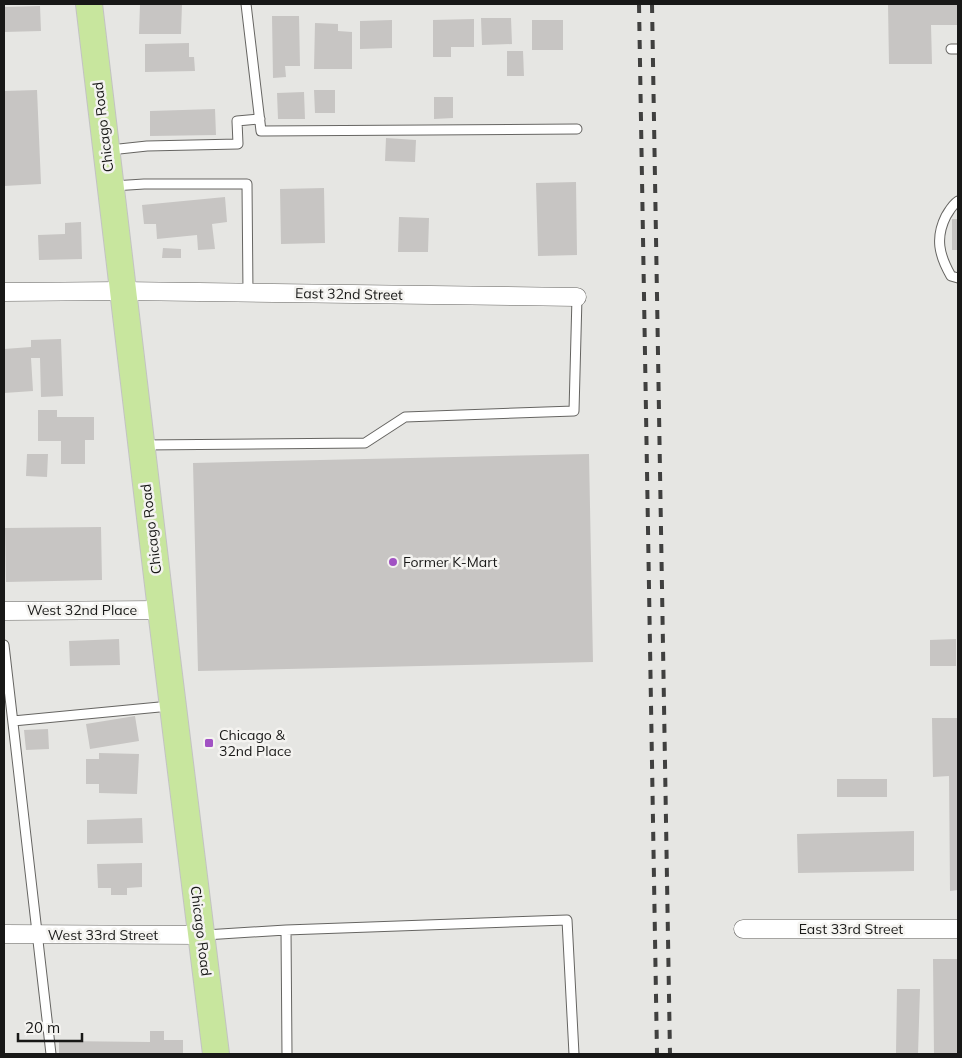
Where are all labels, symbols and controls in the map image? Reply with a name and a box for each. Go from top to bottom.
street label: Chicago Road [89,81,117,173]
street label: East 32nd Street [295,284,403,304]
street label: Chicago Road [137,483,165,575]
place label: Former K-Mart [403,553,498,571]
marker: Former K-Mart [387,556,399,568]
street label: West 32nd Place [27,601,137,619]
place label: Chicago & 32nd Place [219,726,291,760]
marker: Chicago & 32nd Place [203,737,215,749]
street label: Chicago Road [187,885,215,977]
street label: East 33rd Street [799,920,903,938]
street label: West 33rd Street [48,926,158,944]
scale bar [18,1010,81,1042]
text: 20 m [25,1018,60,1037]

